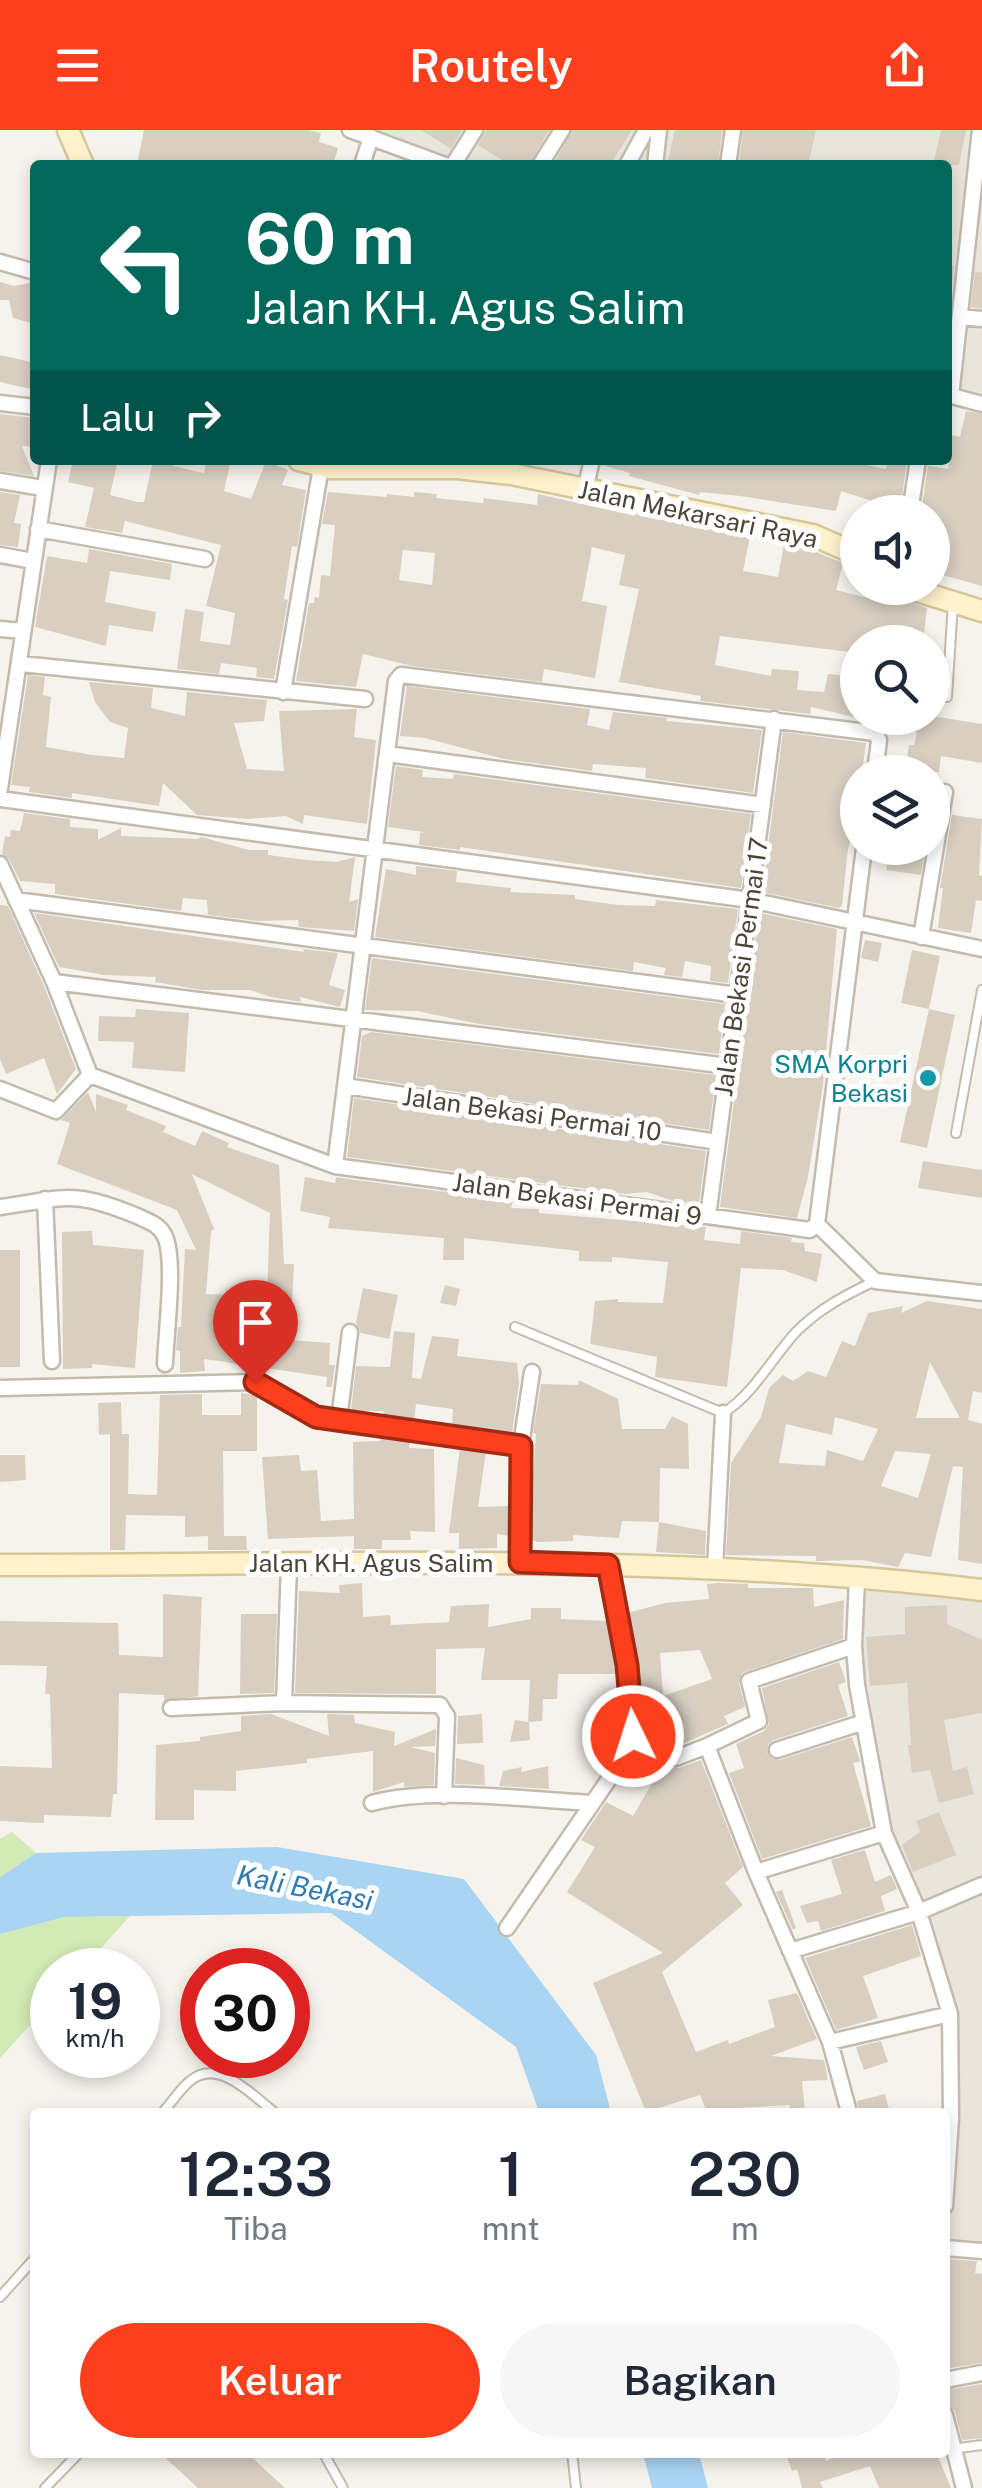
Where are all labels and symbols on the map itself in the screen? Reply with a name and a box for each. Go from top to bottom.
street label: Jalan Mekarsari Raya [575,474,821,554]
street label: Jalan Bekasi Permai 17 [708,836,774,1098]
place label: SMA Korpri Bekasi [774,1049,908,1108]
marker: SMA Korpri Bekasi [917,1067,939,1089]
street label: Jalan Bekasi Permai 10 [400,1081,664,1147]
street label: Jalan Bekasi Permai 9 [450,1167,704,1231]
pin [213,1280,298,1383]
street label: Jalan KH. Agus Salim [249,1548,493,1578]
position arrow [581,1684,685,1788]
water label: Kali Bekasi [234,1858,376,1916]
speed limit sign: 30 [180,1948,310,2078]

